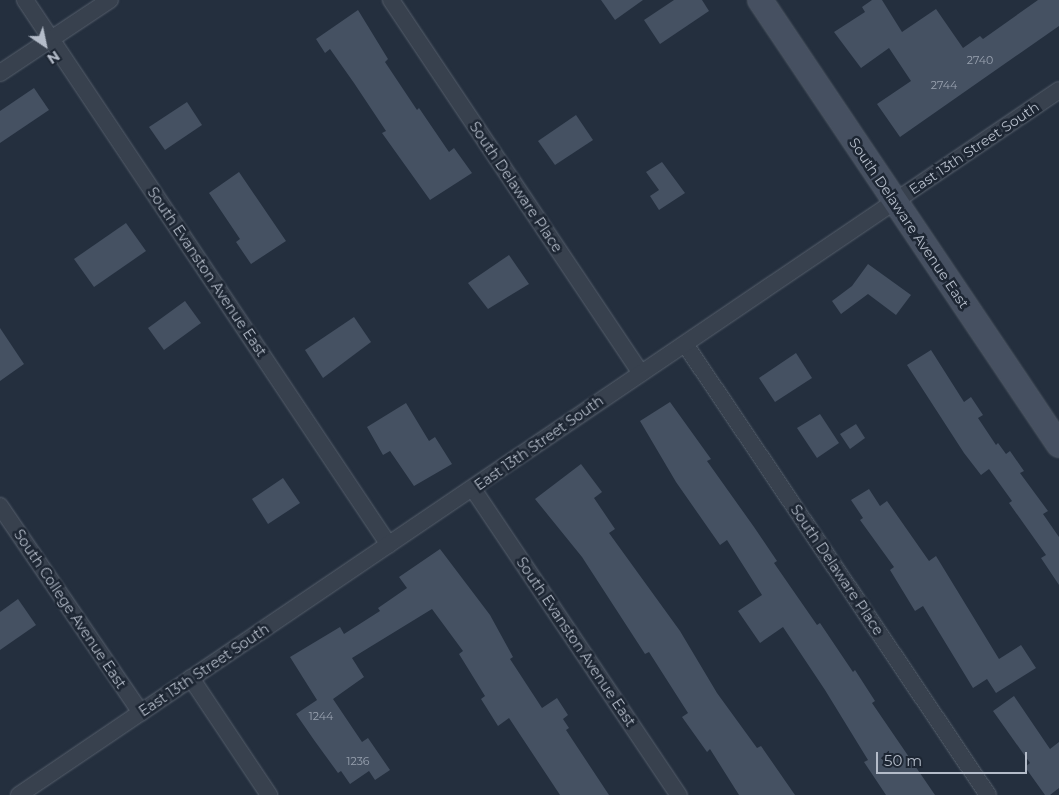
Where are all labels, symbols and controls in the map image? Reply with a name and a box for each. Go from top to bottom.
north arrow [20,20,70,70]
text: N [44,47,63,68]
house number: 2740 [967,53,993,67]
house number: 2744 [931,78,957,92]
street label: East 13th Street South [906,98,1042,198]
street label: South Delaware Place [466,119,566,255]
street label: South Delaware Avenue East [846,135,972,311]
street label: South Evanston Avenue East [144,184,270,360]
street label: East 13th Street South [471,392,607,494]
street label: South Delaware Place [787,502,887,638]
street label: South College Avenue East [10,526,130,692]
street label: South Evanston Avenue East [513,554,639,730]
street label: East 13th Street South [136,620,272,720]
house number: 1244 [309,709,333,723]
scale bar [879,742,1030,774]
text: 50 m [884,751,922,770]
house number: 1236 [346,754,370,768]

